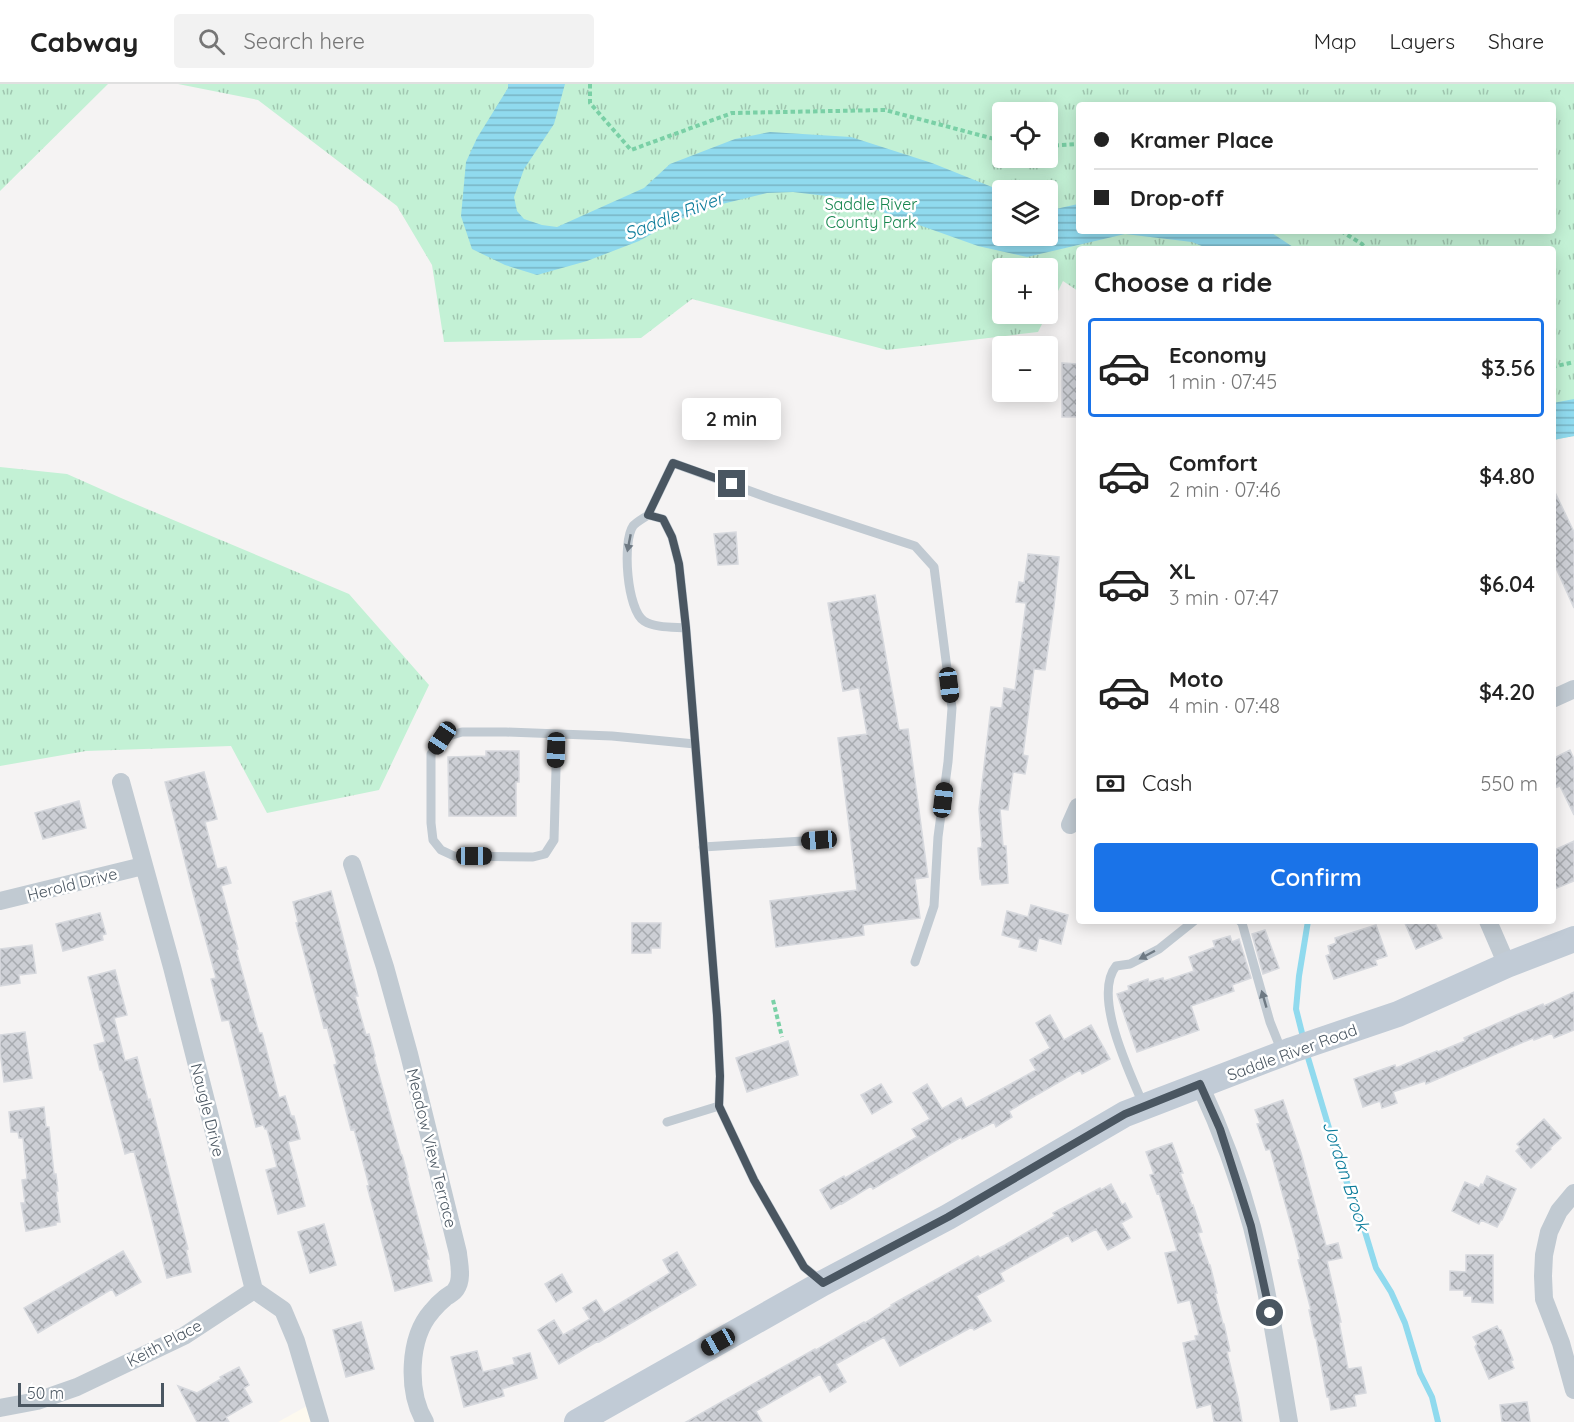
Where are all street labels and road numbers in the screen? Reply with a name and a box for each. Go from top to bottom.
street label: Herold Drive [25,863,119,905]
street label: Saddle River Road [1224,1019,1360,1085]
street label: Naugle Drive [187,1061,229,1159]
street label: Meadow View Terrace [403,1066,461,1230]
street label: Keith Place [123,1315,205,1371]

